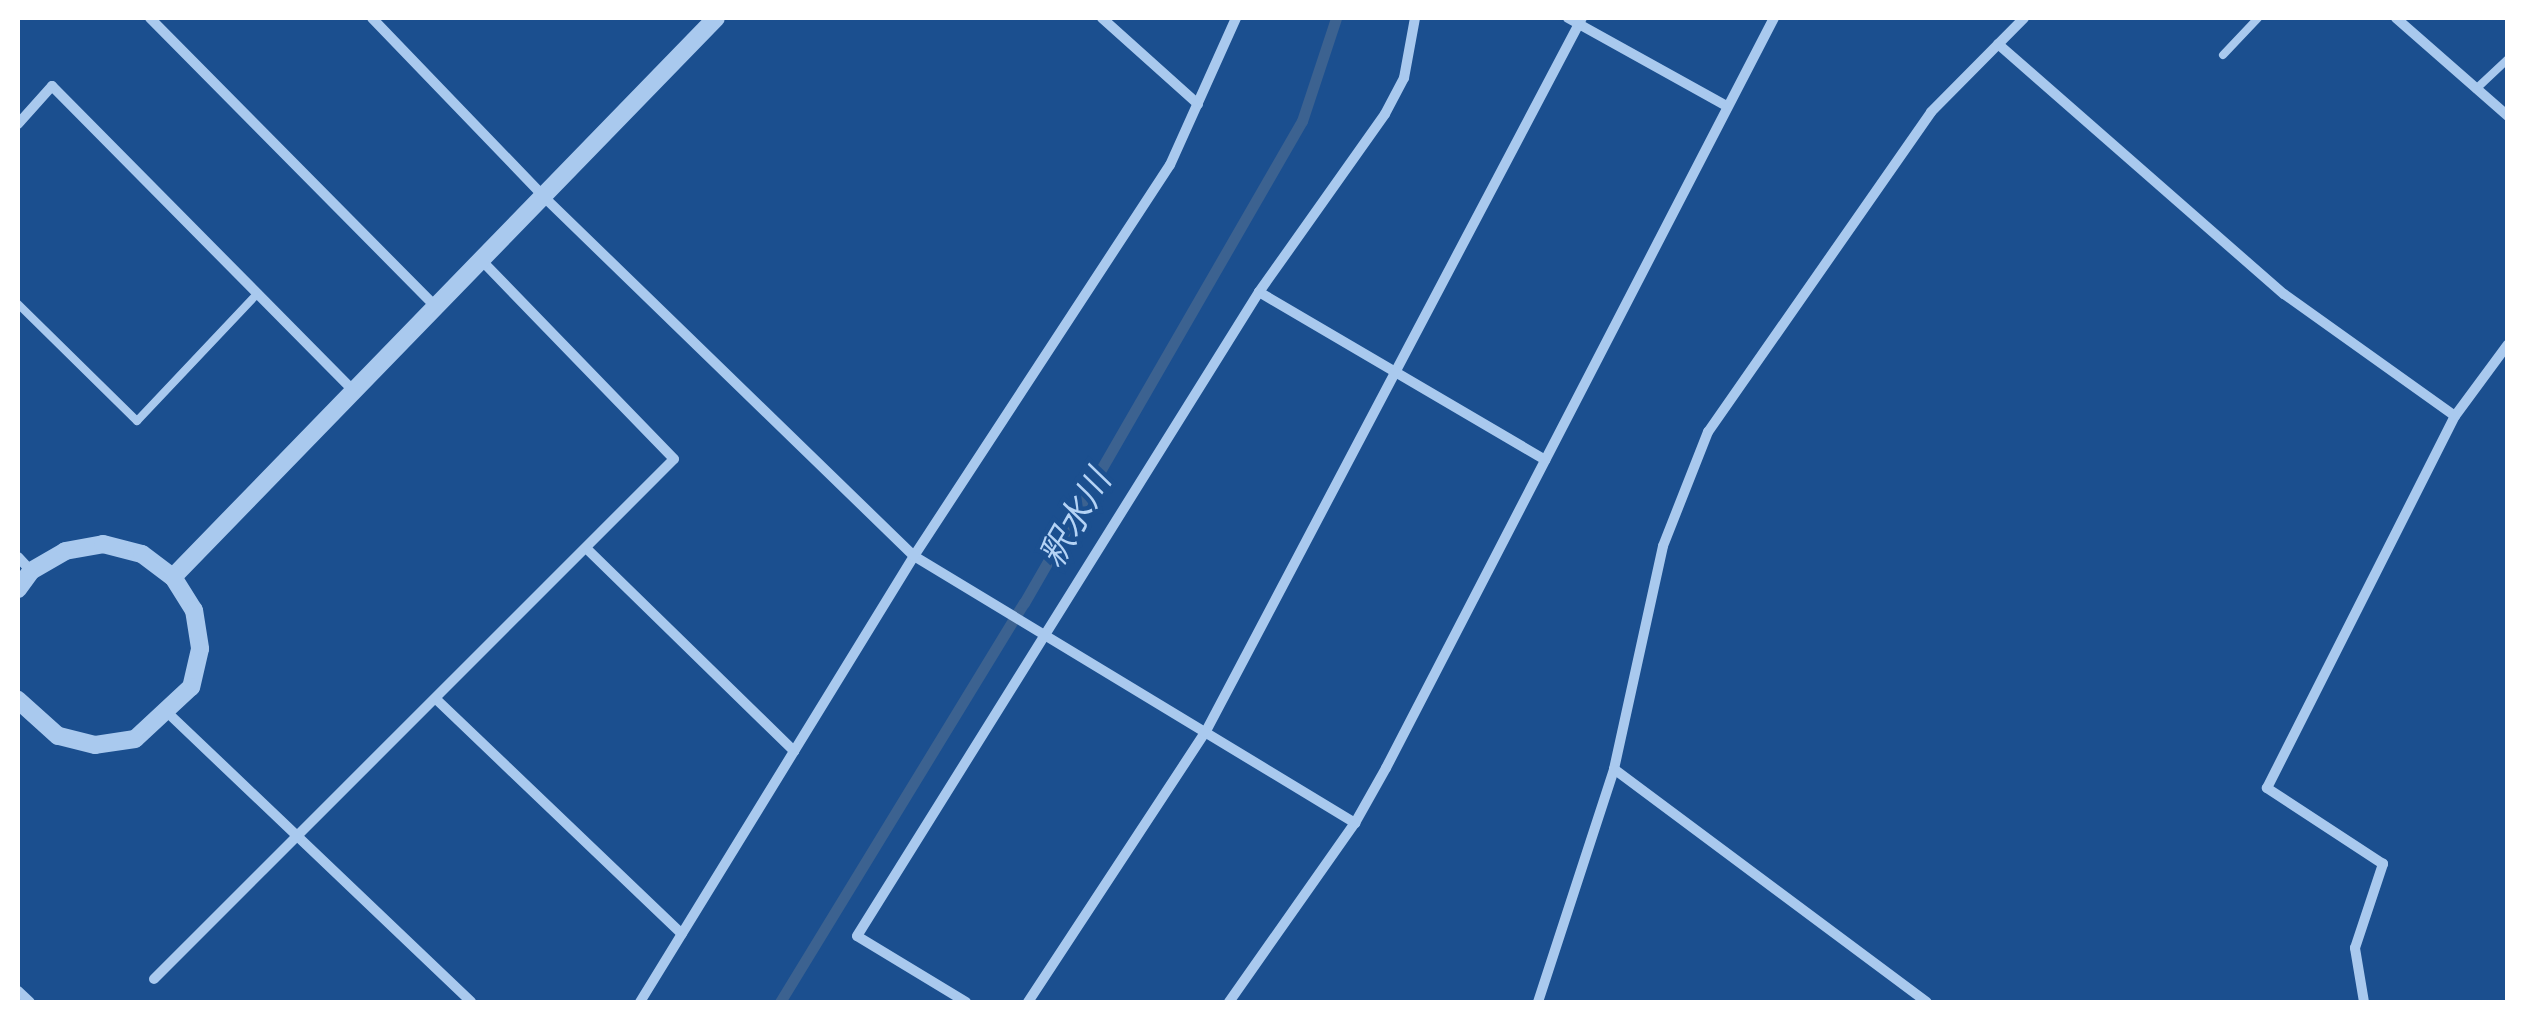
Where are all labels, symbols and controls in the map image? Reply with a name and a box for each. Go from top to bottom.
water label: 釈水川 [1030,462,1118,574]

